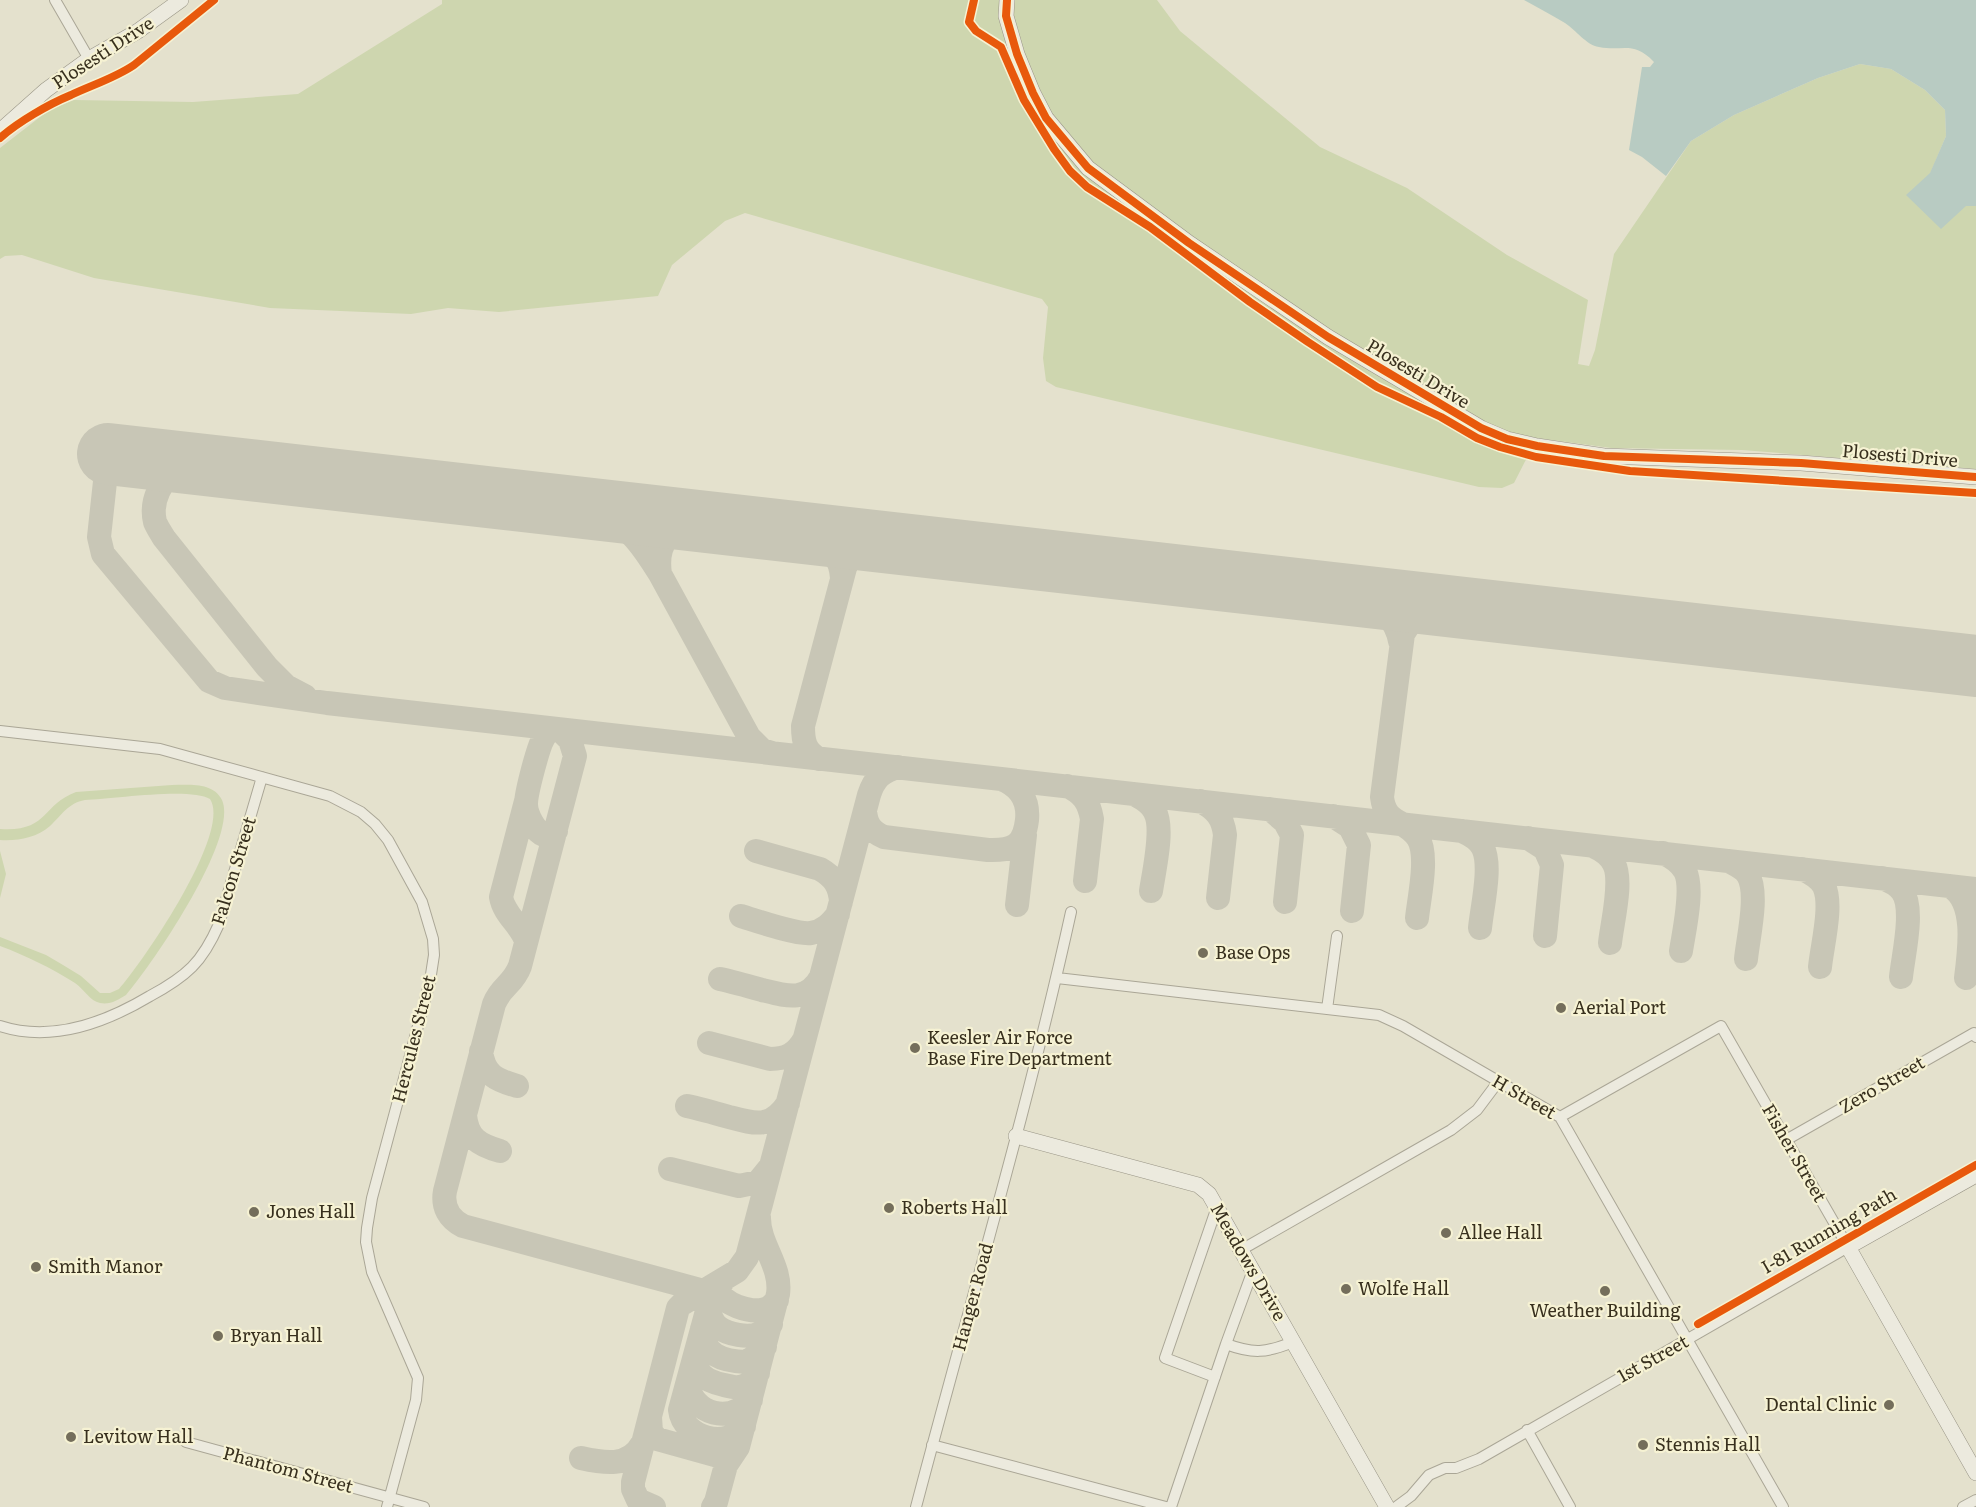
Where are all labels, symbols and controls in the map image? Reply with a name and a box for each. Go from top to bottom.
street label: Plosesti Drive [46,9,158,95]
street label: Plosesti Drive [1362,331,1476,414]
street label: Plosesti Drive [1841,436,1959,473]
street label: Falcon Street [203,812,262,928]
place label: Base Ops [1215,938,1290,965]
marker: Base Ops [1196,946,1210,960]
street label: Hercules Street [384,971,442,1105]
place label: Aerial Port [1573,993,1667,1020]
marker: Aerial Port [1554,1001,1568,1015]
place label: Keesler Air Force Base Fire Department [927,1023,1113,1071]
marker: Keesler Air Force Base Fire Department [908,1041,922,1055]
street label: Zero Street [1833,1048,1930,1119]
street label: H Street [1488,1066,1563,1125]
street label: Fisher Street [1756,1098,1835,1207]
street label: I-81 Running Path [1755,1180,1901,1280]
place label: Roberts Hall [901,1193,1008,1220]
place label: Jones Hall [266,1197,355,1224]
street label: Meadows Drive [1205,1197,1294,1325]
marker: Roberts Hall [882,1201,896,1215]
marker: Jones Hall [247,1205,261,1219]
place label: Allee Hall [1458,1218,1542,1245]
marker: Allee Hall [1439,1226,1453,1240]
street label: Hanger Road [944,1239,999,1354]
place label: Smith Manor [48,1252,163,1279]
marker: Smith Manor [29,1260,43,1274]
place label: Wolfe Hall [1358,1274,1449,1301]
marker: Wolfe Hall [1339,1282,1353,1296]
marker: Weather Building [1598,1284,1612,1298]
place label: Weather Building [1529,1296,1681,1323]
place label: Bryan Hall [230,1321,322,1348]
street label: 1st Street [1612,1327,1693,1388]
marker: Bryan Hall [211,1329,225,1343]
place label: Dental Clinic [1765,1390,1877,1417]
marker: Dental Clinic [1882,1398,1896,1412]
place label: Levitow Hall [83,1422,193,1449]
marker: Levitow Hall [64,1430,78,1444]
place label: Stennis Hall [1655,1430,1760,1457]
street label: Phantom Street [220,1438,357,1499]
marker: Stennis Hall [1636,1438,1650,1452]

